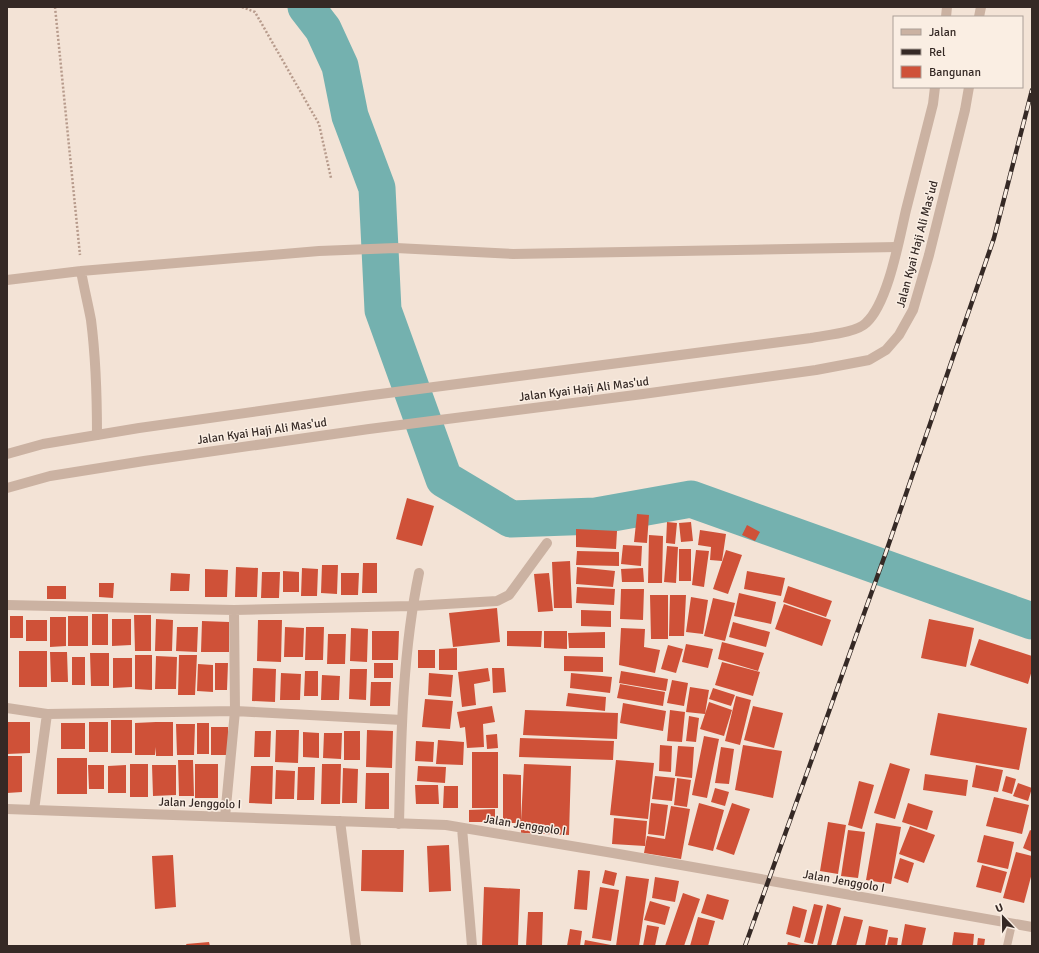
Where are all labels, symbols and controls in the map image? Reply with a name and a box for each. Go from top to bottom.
legend [893,16,1023,88]
text: Jalan [929,25,956,40]
text: Rel [929,45,946,60]
text: Bangunan [929,65,981,80]
street label: Jalan Kyai Haji Ali Mas'ud [893,179,942,309]
street label: Jalan Kyai Haji Ali Mas'ud [518,374,650,405]
street label: Jalan Kyai Haji Ali Mas'ud [196,415,328,448]
street label: Jalan Jenggolo I [158,795,242,812]
street label: Jalan Jenggolo I [483,812,567,839]
street label: Jalan Jenggolo I [802,867,886,896]
north arrow [983,897,1023,937]
text: U [994,901,1005,916]

